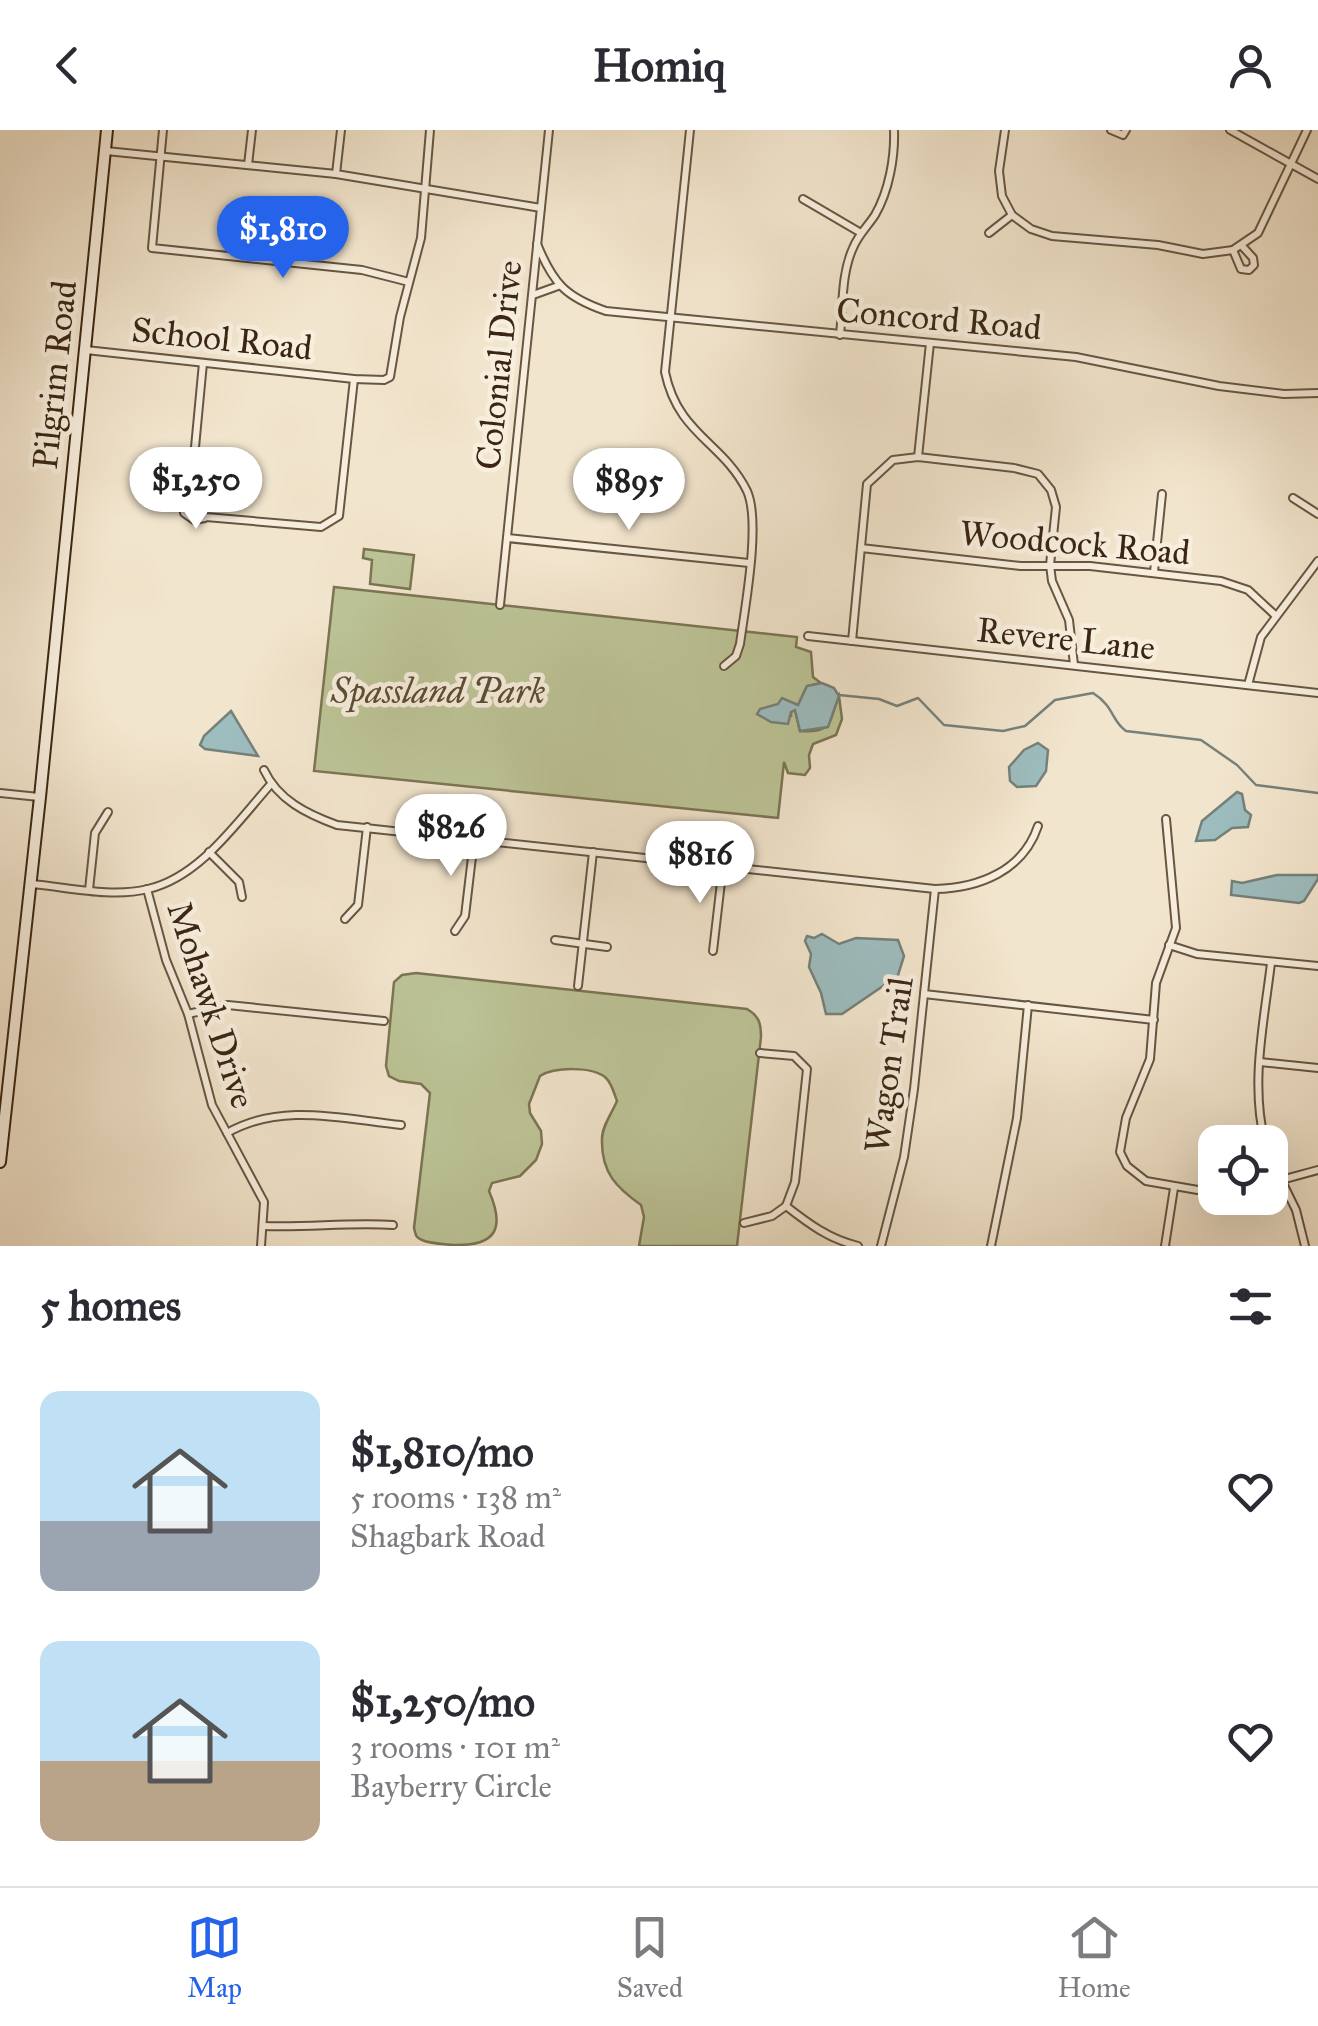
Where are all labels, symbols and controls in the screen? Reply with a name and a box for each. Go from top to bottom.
icon: back [40,38,95,93]
text: Homiq [593,38,725,93]
icon: person [1223,38,1278,93]
pin: $1,810 [202,196,364,281]
text: $1,810 [239,209,327,248]
street label: Colonial Drive [467,258,531,472]
street label: Pilgrim Road [24,278,86,472]
street label: Concord Road [835,289,1044,349]
street label: School Road [130,308,315,370]
pin: $1,250 [115,447,277,532]
pin: $895 [570,448,688,533]
text: $1,250 [151,460,241,499]
text: $895 [595,461,663,500]
street label: Woodcock Road [958,512,1192,575]
street label: Revere Lane [975,608,1157,670]
park label: Spassland Park [330,670,546,713]
pin: $826 [392,794,510,879]
text: $826 [417,807,485,846]
pin: $816 [641,821,759,906]
text: $816 [667,834,733,873]
street label: Mohawk Drive [157,896,265,1114]
street label: Wagon Trail [855,974,923,1156]
map controls [1198,1125,1288,1215]
button: locate [1198,1125,1288,1215]
icon: filters [1223,1279,1278,1334]
text: 5 homes [40,1280,181,1332]
text: $1,810/mo [350,1426,534,1478]
icon: home [120,1431,240,1551]
icon: heart [1223,1464,1278,1519]
text: 5 rooms · 138 m² [350,1478,561,1517]
text: Shagbark Road [350,1517,545,1556]
text: $1,250/mo [350,1676,535,1728]
icon: home [120,1681,240,1801]
icon: heart [1223,1714,1278,1769]
text: 3 rooms · 101 m² [350,1728,560,1767]
text: Bayberry Circle [350,1767,552,1806]
tab: Map [187,1910,242,2005]
tab: Saved [617,1910,683,2005]
tab: Home [1058,1910,1131,2005]

